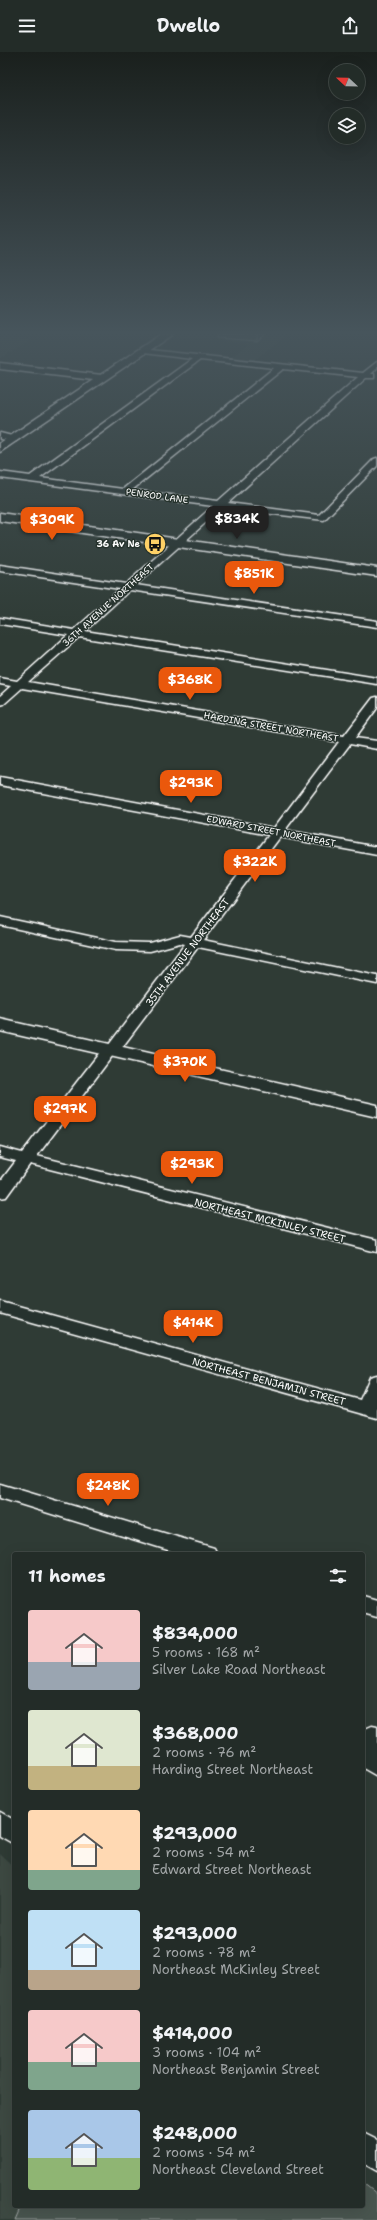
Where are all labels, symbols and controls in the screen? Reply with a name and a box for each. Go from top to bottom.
text: Dwello [157,14,220,38]
icon: menu [16,15,38,37]
icon: share [339,15,361,37]
north arrow [329,64,365,100]
map controls [329,64,365,144]
button: layers [329,108,365,144]
street label: PENROD LANE [125,486,189,506]
pin: $834K [209,506,265,540]
pin: $309K [24,507,80,541]
text: $834K [215,510,259,527]
text: $309K [30,511,74,528]
bus stop icon: 36 Av Ne [142,531,168,557]
place label: 36 Av Ne [97,538,141,550]
street label: 36TH AVENUE NORTHEAST [60,560,157,649]
pin: $851K [226,561,282,595]
text: $851K [234,565,274,582]
pin: $368K [162,667,218,701]
text: $368K [168,671,212,688]
street label: HARDING STREET NORTHEAST [203,709,340,745]
pin: $293K [163,770,219,804]
text: $293K [169,774,213,791]
street label: EDWARD STREET NORTHEAST [205,813,337,850]
pin: $322K [227,849,283,883]
text: $322K [233,853,277,870]
street label: 35TH AVENUE NORTHEAST [142,896,232,1009]
pin: $370K [157,1049,213,1083]
text: $370K [163,1053,207,1070]
pin: $297K [37,1096,93,1130]
text: $297K [43,1100,87,1117]
pin: $293K [164,1151,220,1185]
text: $293K [170,1155,214,1172]
street label: NORTHEAST MCKINLEY STREET [193,1195,347,1246]
pin: $414K [165,1310,221,1344]
text: $414K [173,1314,213,1331]
street label: NORTHEAST BENJAMIN STREET [191,1355,347,1408]
pin: $248K [80,1473,136,1507]
text: $248K [86,1477,130,1494]
text: 11 homes [28,1565,106,1587]
icon: filters [327,1565,349,1587]
text: $834,000 [152,1622,238,1644]
icon: home [60,1626,108,1674]
text: 5 rooms · 168 m² [152,1644,260,1661]
text: Silver Lake Road Northeast [152,1661,326,1678]
text: $368,000 [152,1722,238,1744]
icon: home [60,1726,108,1774]
text: 2 rooms · 76 m² [152,1744,256,1761]
text: Harding Street Northeast [152,1761,313,1778]
text: $293,000 [152,1822,237,1844]
icon: home [60,1826,108,1874]
text: 2 rooms · 54 m² [152,1844,255,1861]
text: Edward Street Northeast [152,1861,312,1878]
text: $293,000 [152,1922,237,1944]
icon: home [60,1926,108,1974]
text: 2 rooms · 78 m² [152,1944,256,1961]
text: Northeast McKinley Street [152,1961,320,1978]
text: $414,000 [152,2022,233,2044]
icon: home [60,2026,108,2074]
text: 3 rooms · 104 m² [152,2044,261,2061]
text: Northeast Benjamin Street [152,2061,320,2078]
text: $248,000 [152,2122,237,2144]
icon: home [60,2126,108,2174]
text: 2 rooms · 54 m² [152,2144,255,2161]
text: Northeast Cleveland Street [152,2161,324,2178]

